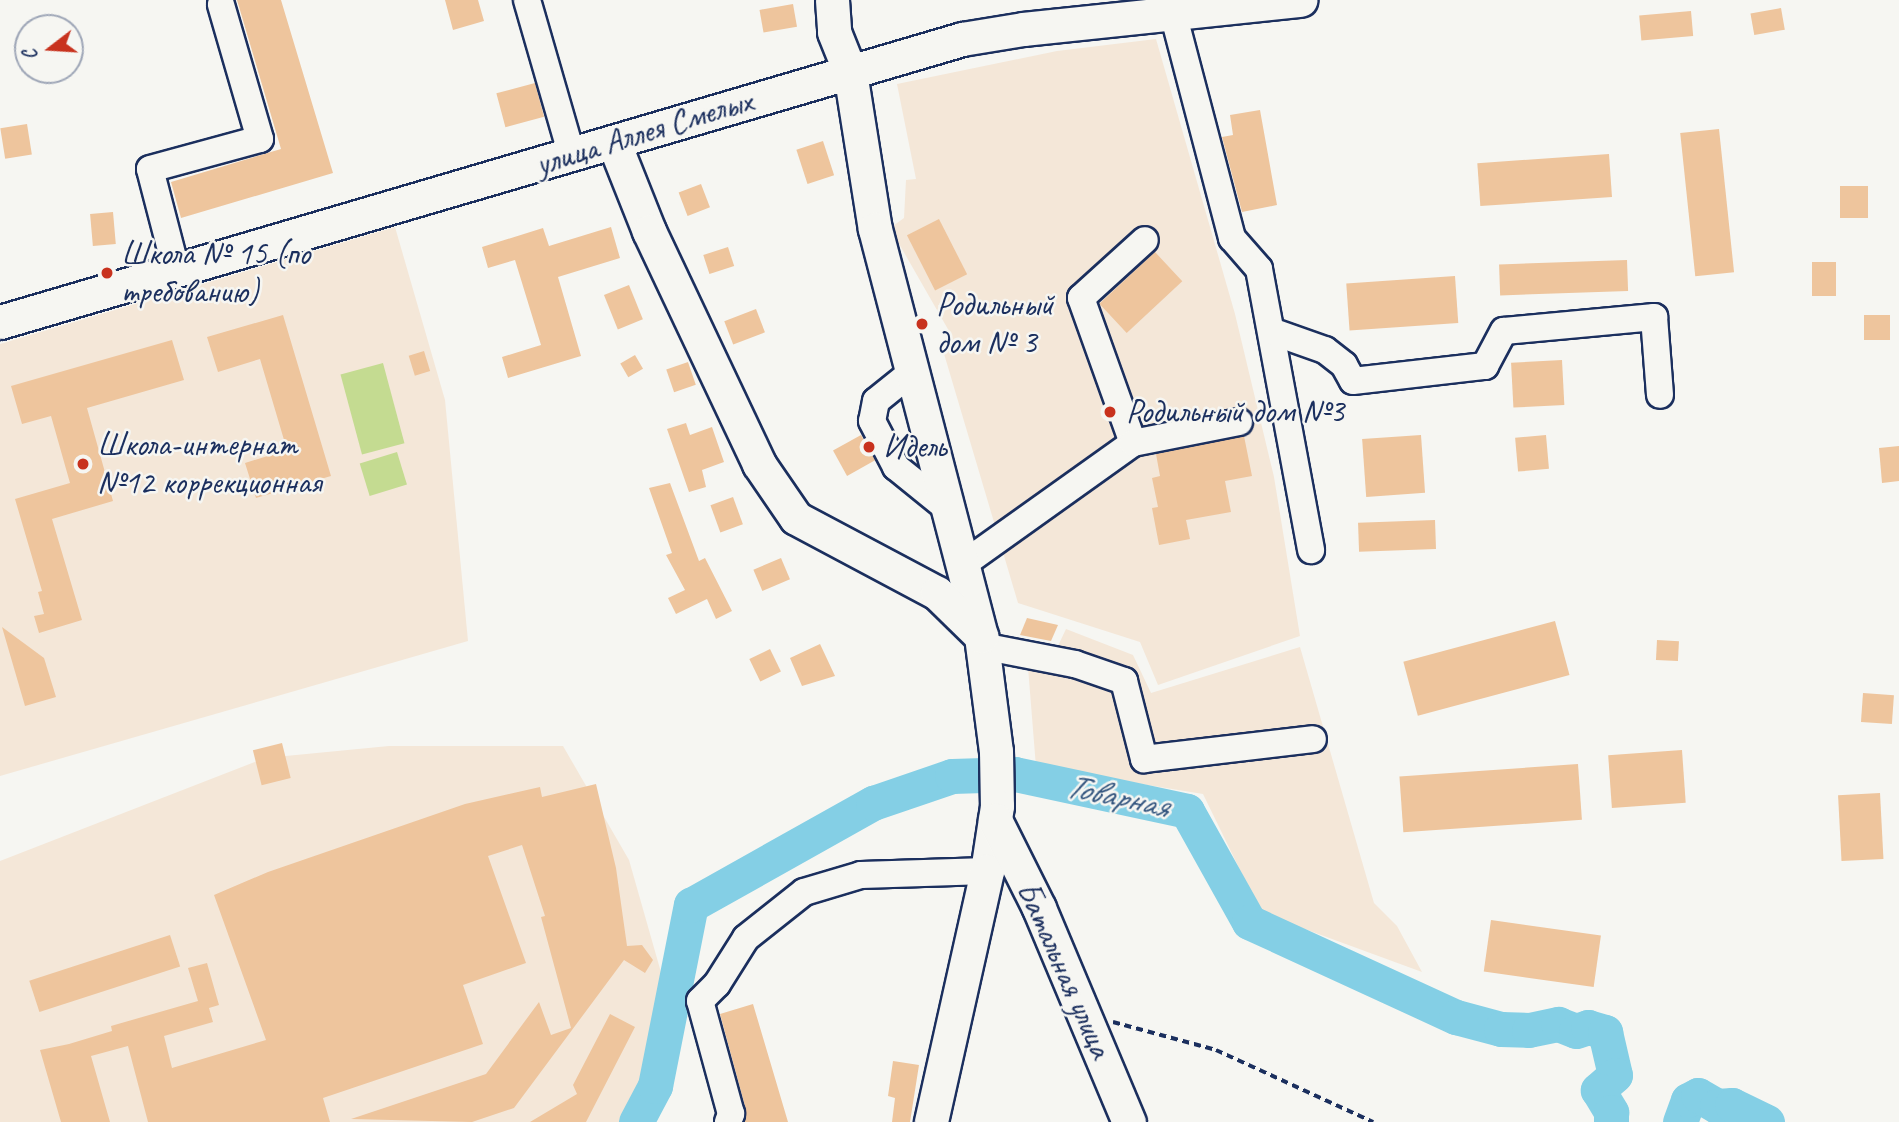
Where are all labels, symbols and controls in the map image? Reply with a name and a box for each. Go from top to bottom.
north arrow [14,14,84,84]
text: С [18,47,44,63]
street label: улица Аллея Смелых [533,82,755,184]
place label: Школа № 15 (по требованию) [121,234,310,312]
marker: Школа № 15 (по требованию) [99,265,115,281]
place label: Родильный дом № 3 [936,285,1054,363]
marker: Родильный дом № 3 [914,316,930,332]
place label: Родильный дом №3 [1126,392,1344,432]
marker: Родильный дом №3 [1100,402,1120,422]
place label: Школа-интернат №12 коррекционная [97,425,321,503]
place label: Идель [883,427,946,467]
marker: Идель [861,439,877,455]
marker: Школа-интернат №12 коррекционная [75,456,91,472]
water label: Товарная [1062,765,1172,827]
street label: Батальная улица [1007,874,1121,1066]

